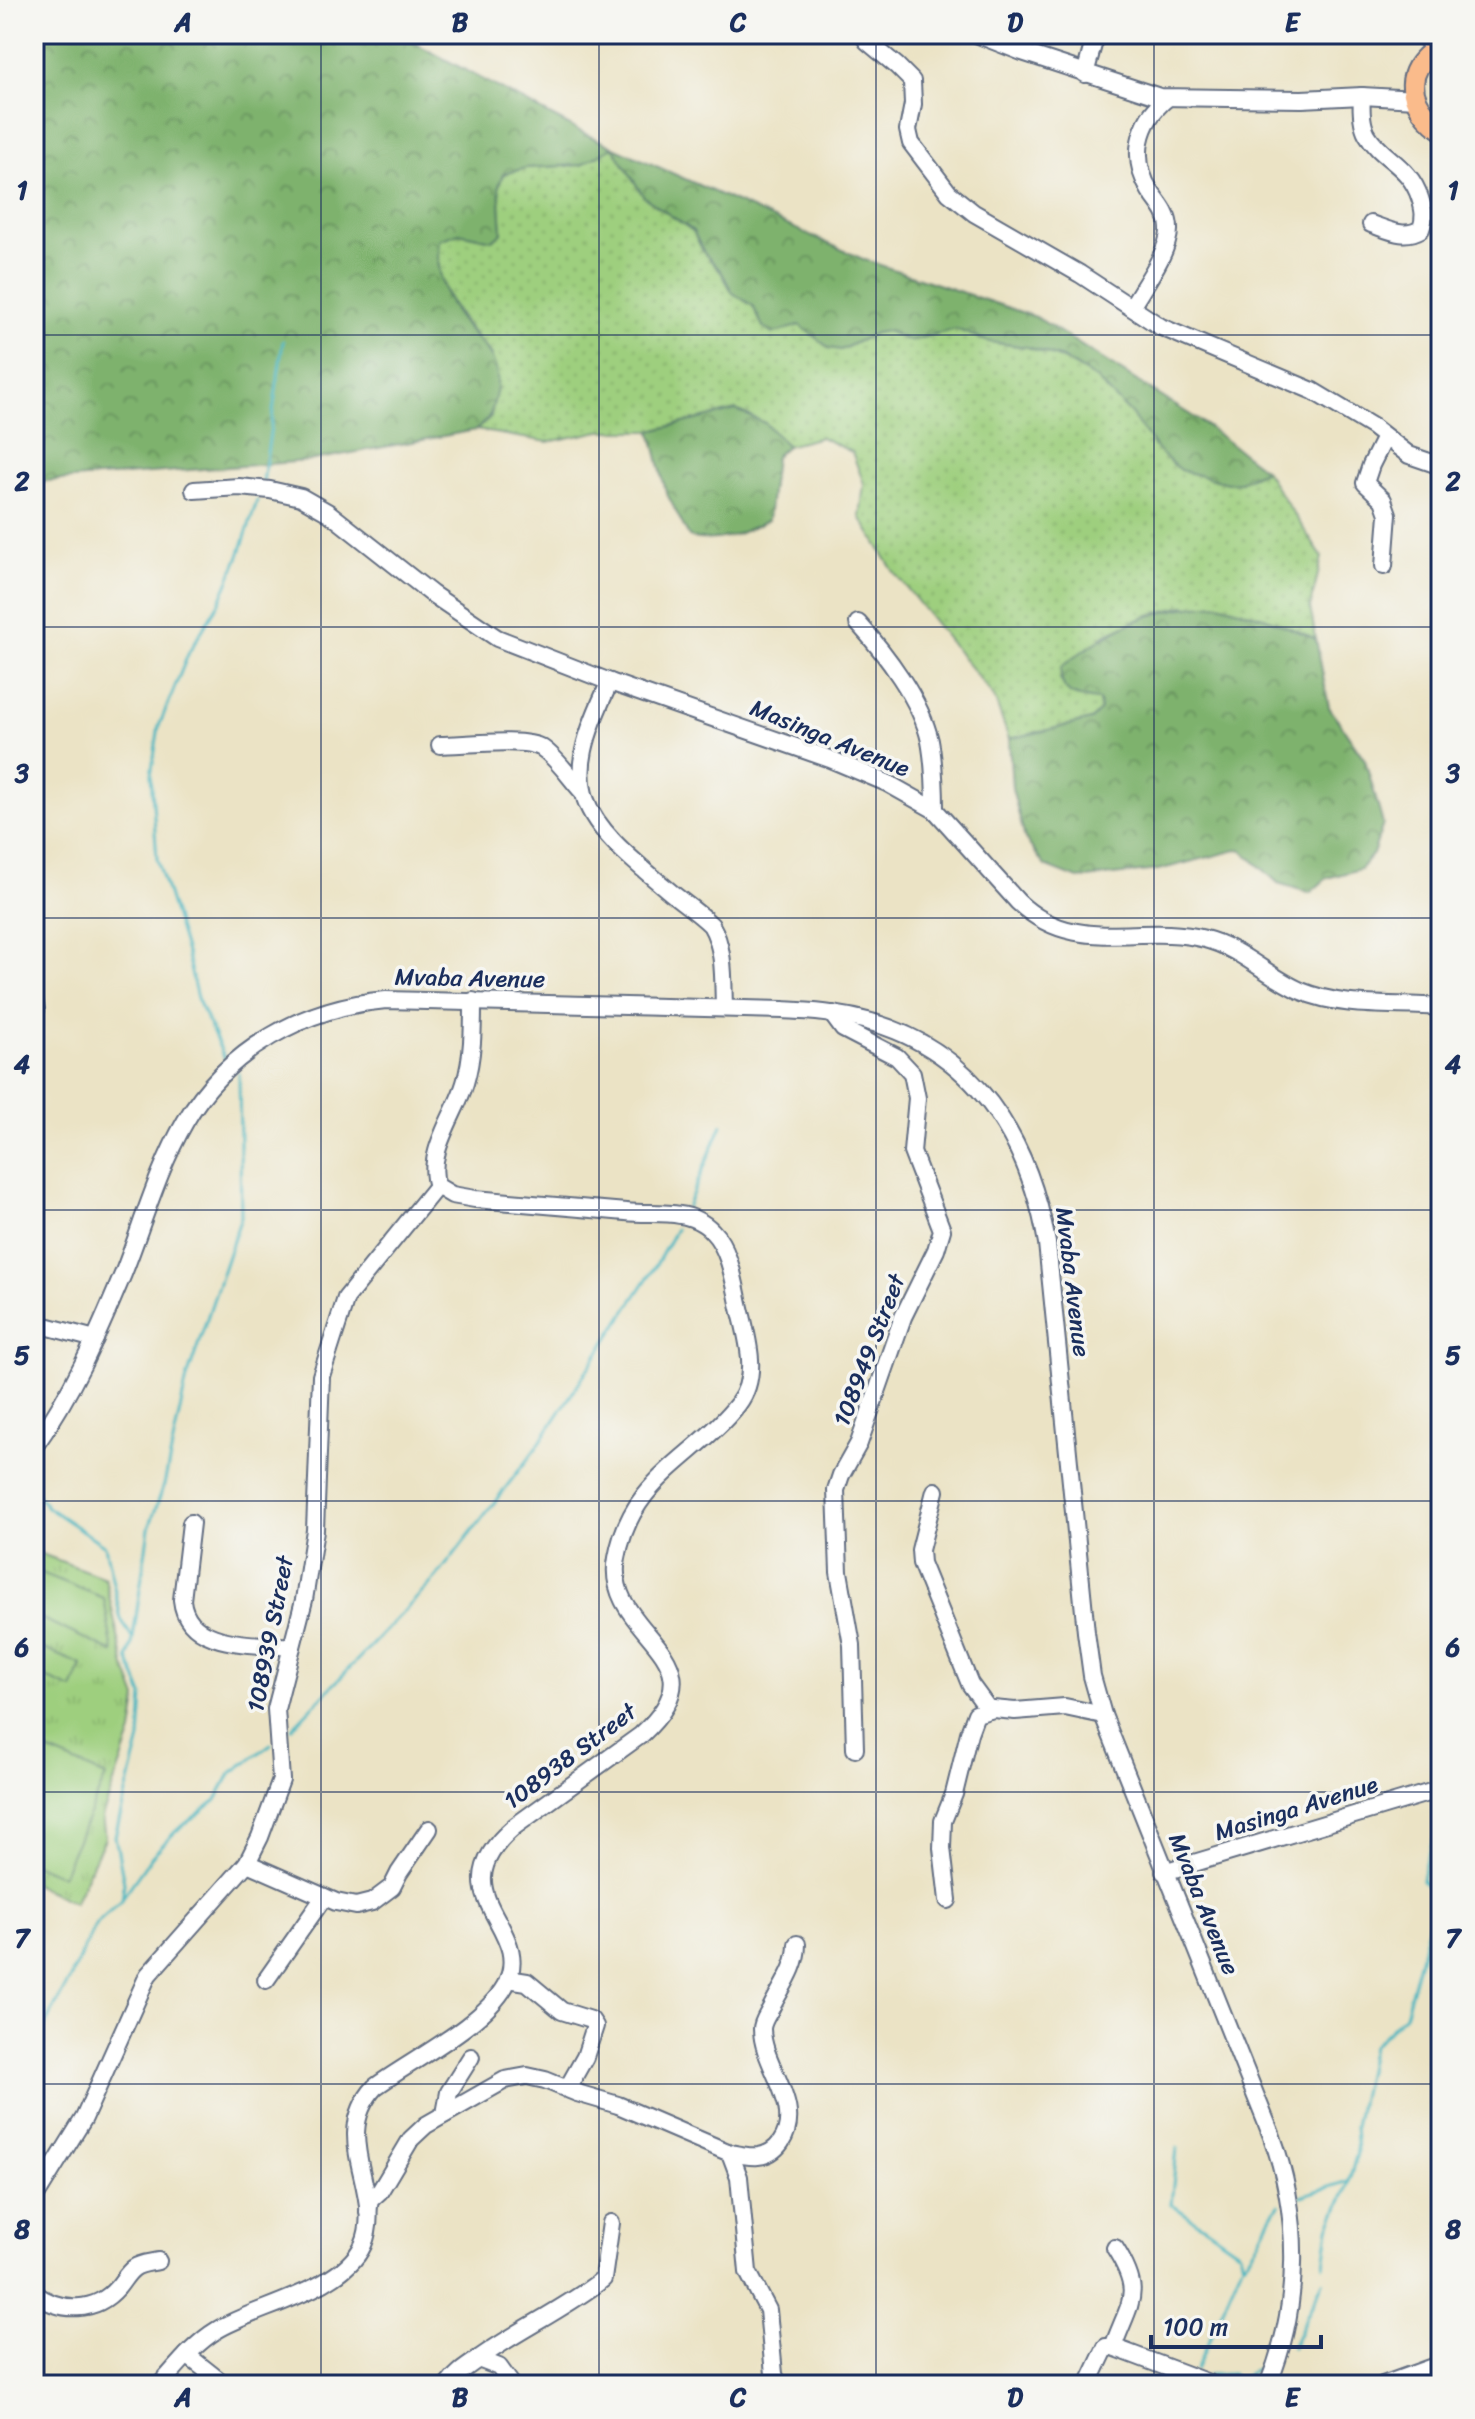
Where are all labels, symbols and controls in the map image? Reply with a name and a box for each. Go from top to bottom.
text: A [173,0,192,45]
text: B [452,0,469,45]
text: C [729,0,747,45]
text: D [1007,0,1023,45]
text: E [1285,0,1302,45]
text: 1 [16,167,28,213]
text: 1 [1447,167,1459,213]
text: 2 [13,458,30,504]
text: 2 [1444,458,1461,504]
street label: Masinga Avenue [744,687,917,789]
text: 3 [14,750,30,796]
text: 3 [1445,750,1461,796]
street label: Mvaba Avenue [394,956,546,1000]
text: 4 [14,1041,30,1087]
text: 4 [1445,1041,1461,1087]
street label: Mvaba Avenue [1043,1205,1103,1359]
street label: 108949 Street [821,1266,918,1432]
text: 5 [14,1332,30,1378]
text: 5 [1445,1332,1461,1378]
street label: 108939 Street [234,1551,306,1716]
text: 6 [14,1624,30,1670]
text: 6 [1445,1624,1461,1670]
street label: 108938 Street [494,1691,647,1820]
street label: Masinga Avenue [1209,1763,1383,1853]
street label: Mvaba Avenue [1156,1826,1252,1982]
text: 7 [15,1915,32,1961]
text: 7 [1446,1915,1463,1961]
text: 8 [13,2206,30,2252]
text: 8 [1444,2206,1461,2252]
scale bar [1151,2299,1321,2349]
text: 100 m [1163,2306,1228,2348]
text: A [173,2374,192,2419]
text: B [452,2374,469,2419]
text: C [729,2374,747,2419]
text: D [1007,2374,1023,2419]
text: E [1285,2374,1302,2419]

